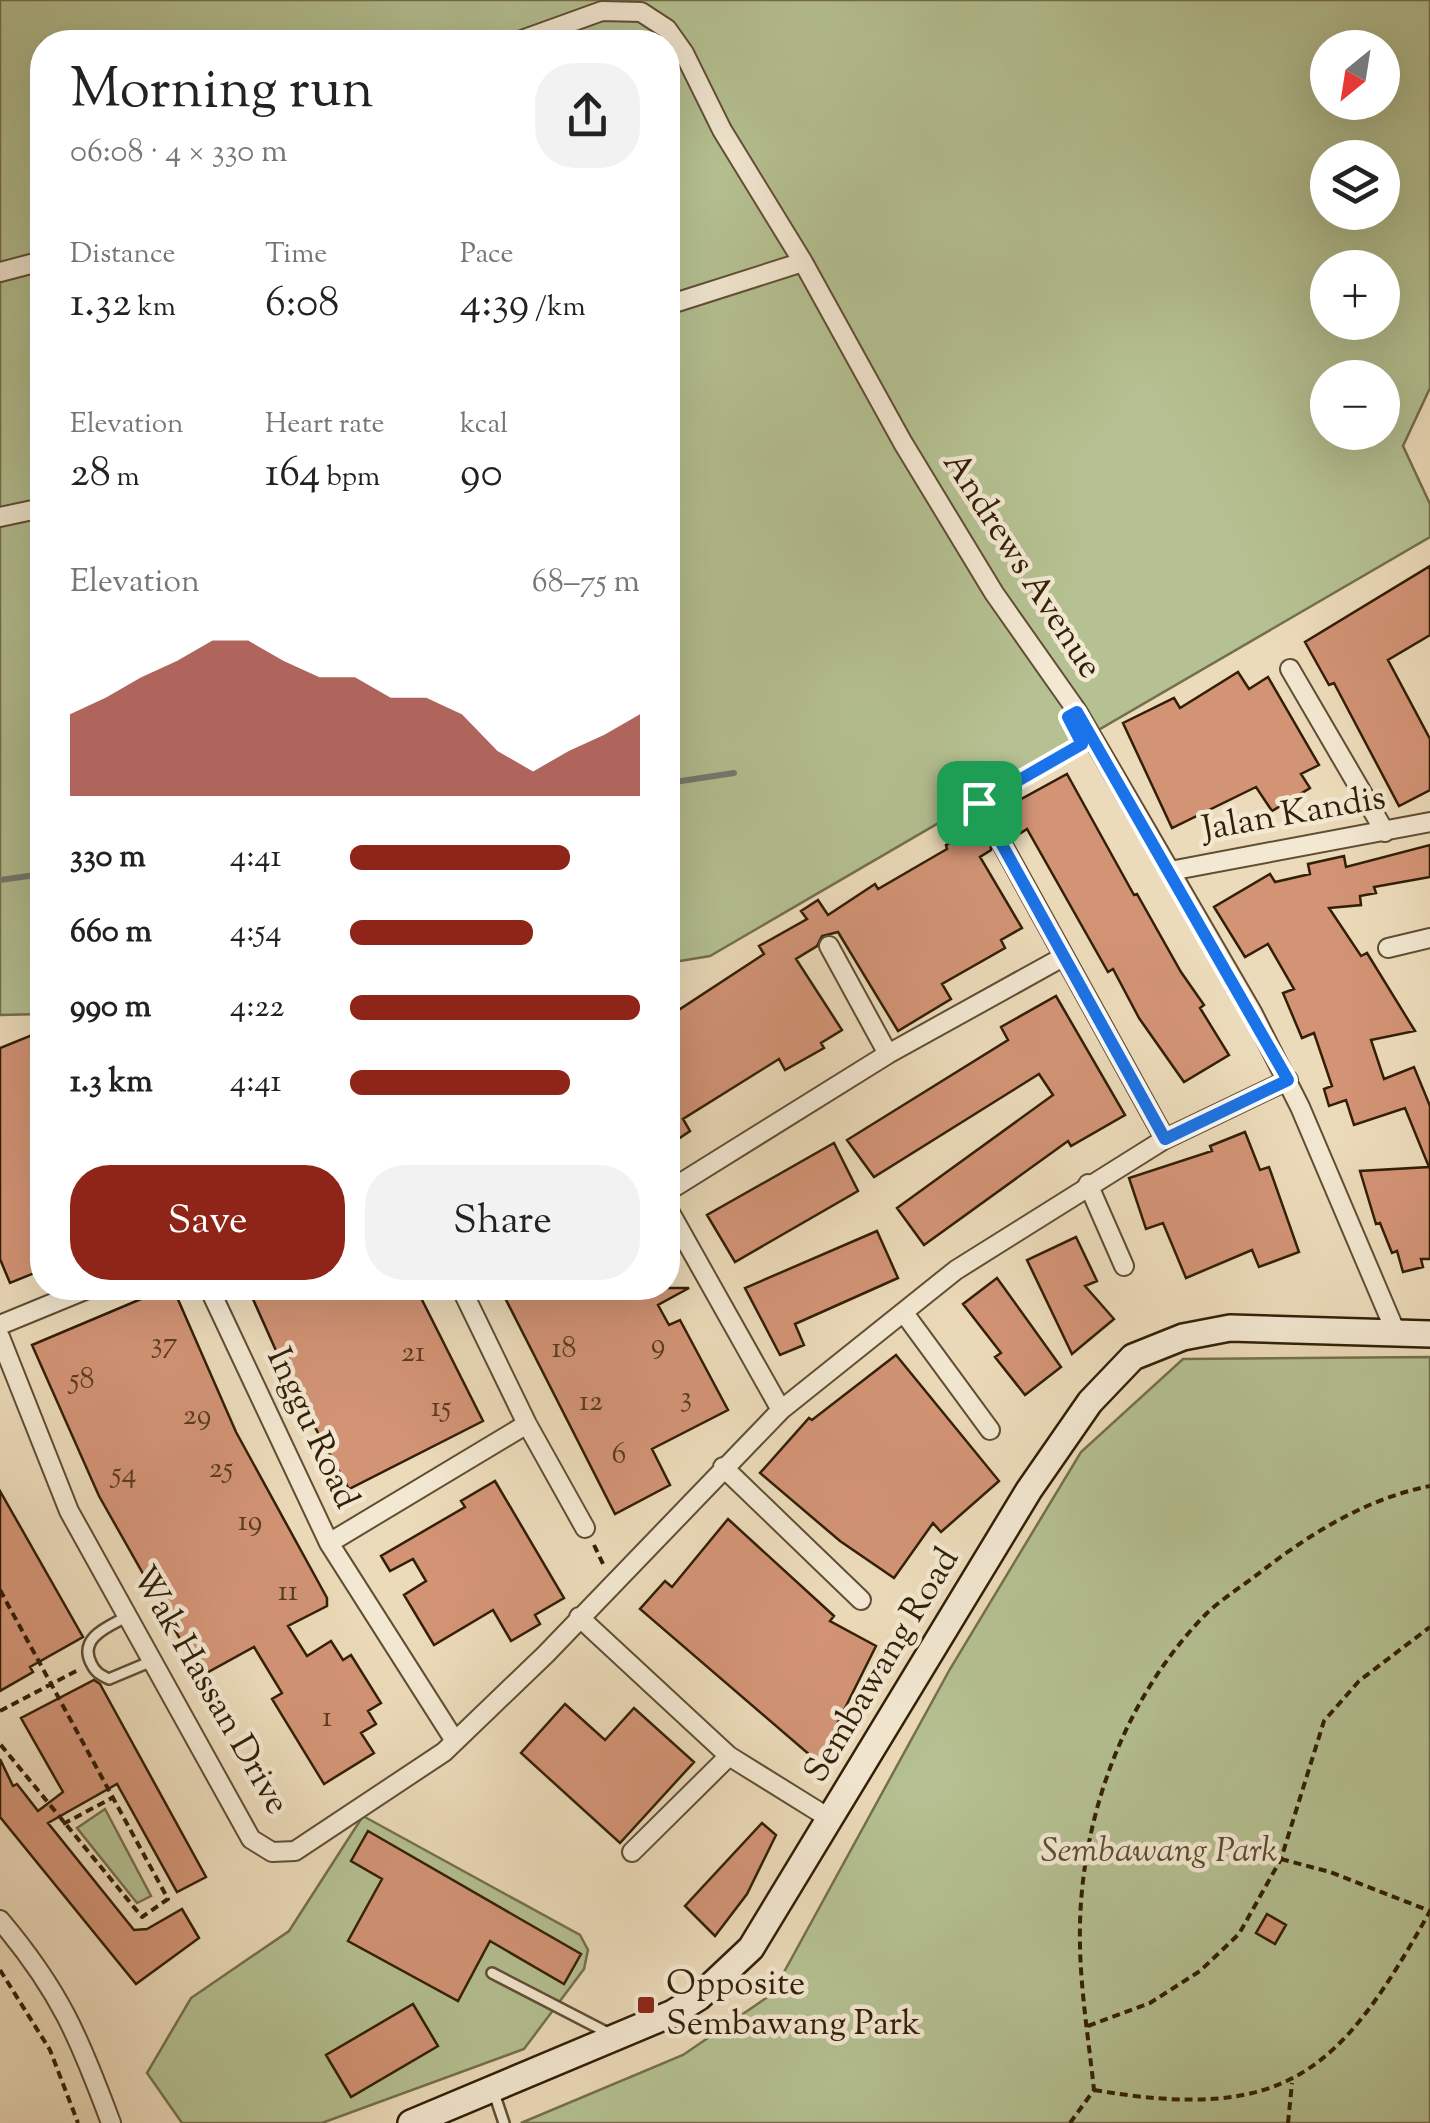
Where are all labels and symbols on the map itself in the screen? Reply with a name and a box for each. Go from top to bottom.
north arrow [1310,30,1400,120]
street label: Andrews Avenue [928,442,1114,690]
pin [937,761,1022,846]
street label: Jalan Kandis [1196,774,1390,857]
house number: 37 [150,1323,178,1366]
house number: 9 [651,1324,665,1367]
house number: 18 [551,1328,577,1371]
house number: 21 [401,1332,425,1375]
street label: Inggu Road [252,1340,371,1518]
house number: 58 [67,1359,95,1402]
house number: 3 [680,1377,692,1420]
house number: 12 [579,1381,603,1424]
house number: 15 [431,1387,451,1430]
house number: 29 [183,1395,211,1438]
house number: 6 [612,1434,626,1477]
house number: 25 [209,1448,233,1491]
house number: 54 [109,1453,137,1496]
house number: 19 [238,1501,262,1544]
street label: Sembawang Road [793,1538,974,1793]
street label: Wak Hassan Drive [117,1557,301,1825]
house number: 11 [278,1571,298,1614]
house number: 1 [322,1697,332,1740]
park label: Sembawang Park [1041,1827,1277,1878]
place label: Opposite Sembawang Park [666,1960,921,2051]
marker: Opposite Sembawang Park [635,1994,657,2016]

